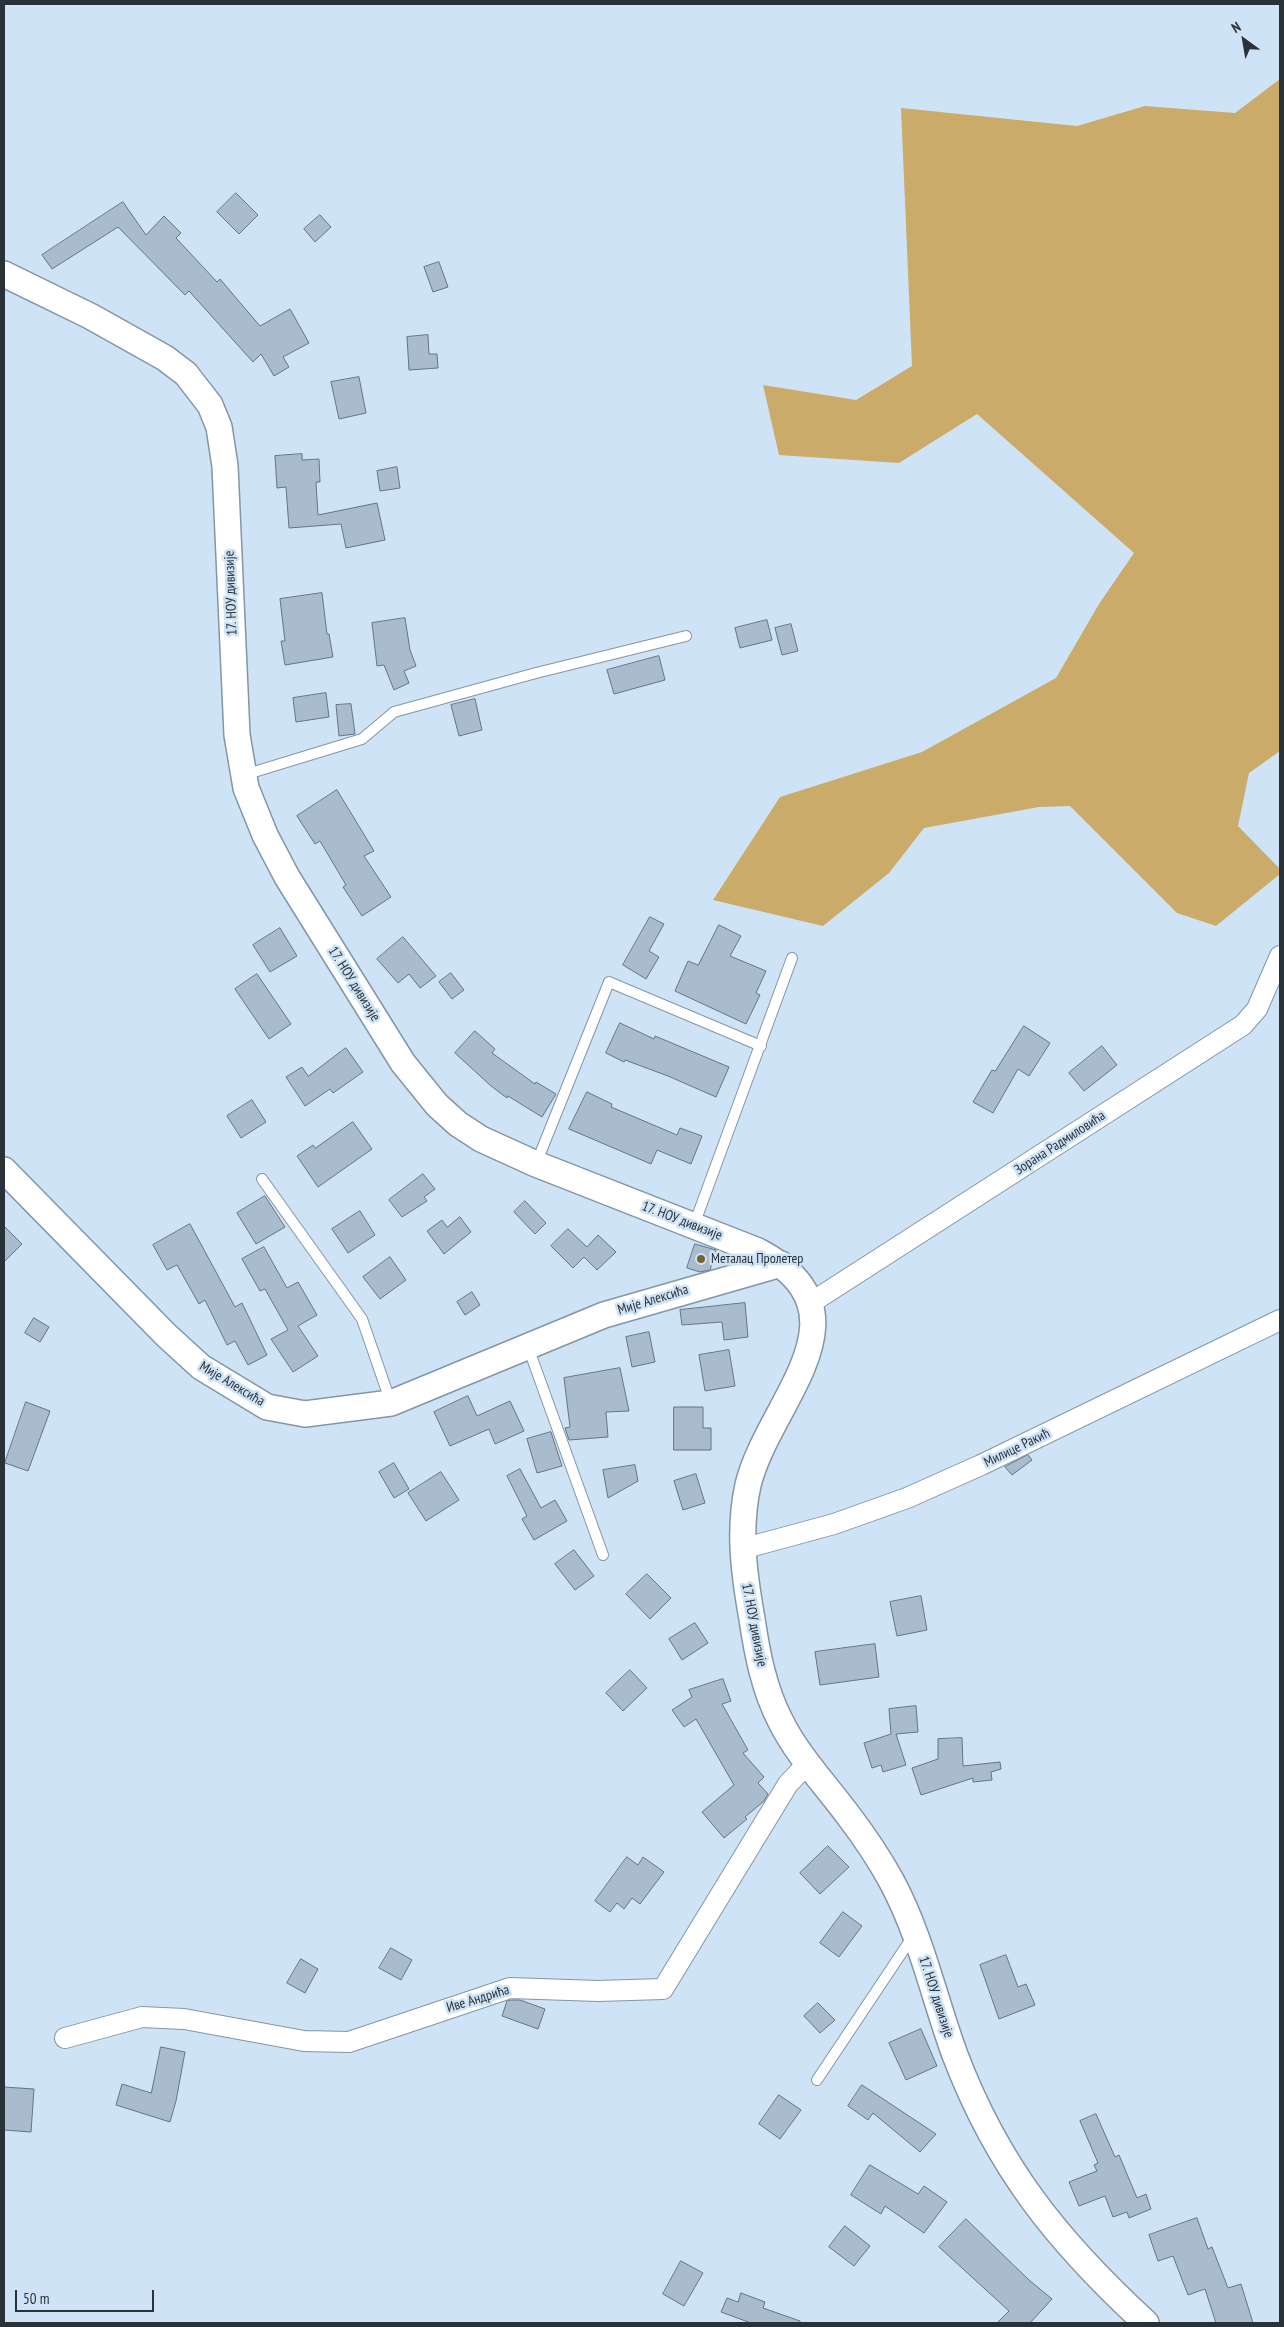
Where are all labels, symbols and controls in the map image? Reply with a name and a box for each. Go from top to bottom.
north arrow [1219,15,1269,65]
text: N [1228,18,1244,37]
street label: 17. НОУ дивизије [221,550,241,636]
street label: 17. НОУ дивизије [324,944,384,1024]
street label: Зорана Радмиловића [1011,1107,1109,1179]
street label: 17. НОУ дивизије [639,1198,725,1244]
place label: Металац Пролетер [711,1251,803,1267]
marker: Металац Пролетер [695,1253,707,1265]
street label: Мије Алексића [616,1281,690,1319]
street label: Мије Алексића [196,1358,268,1410]
street label: Милице Ракић [981,1425,1053,1471]
street label: 17. НОУ дивизије [738,1582,770,1668]
street label: 17. НОУ дивизије [915,1954,957,2040]
street label: Иве Андрића [445,1981,511,2017]
scale bar [18,2280,156,2312]
text: 50 m [23,2289,49,2308]

